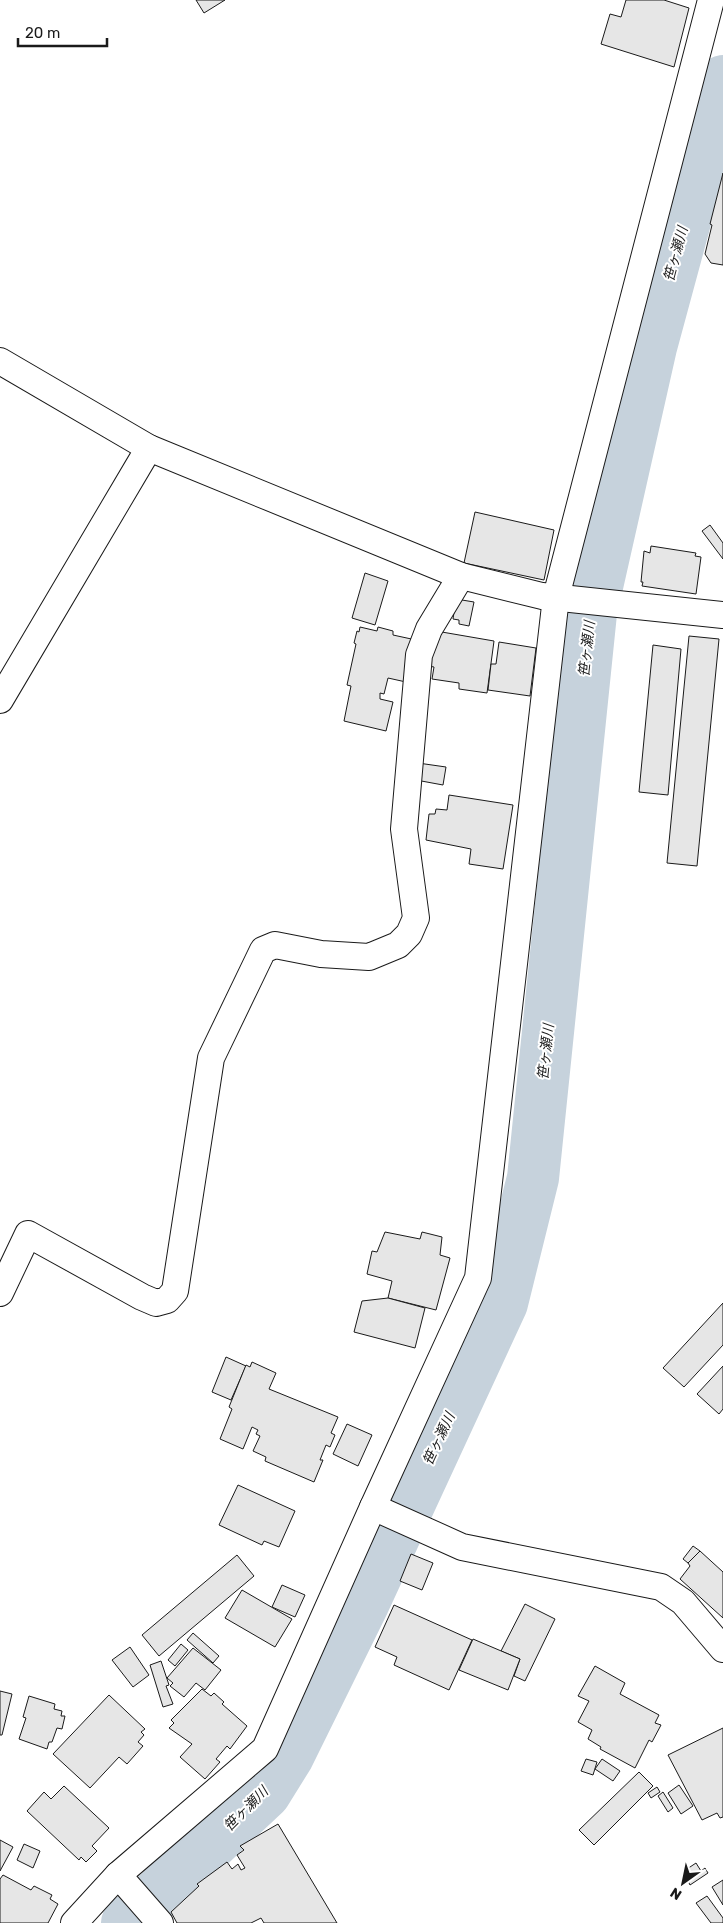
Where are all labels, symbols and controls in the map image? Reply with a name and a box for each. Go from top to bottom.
scale bar [18,15,106,47]
text: 20 m [25,24,60,42]
water label: 笹ヶ瀬川 [661,223,692,283]
water label: 笹ヶ瀬川 [576,618,599,678]
water label: 笹ヶ瀬川 [535,1021,558,1081]
water label: 笹ヶ瀬川 [419,1408,459,1468]
water label: 笹ヶ瀬川 [220,1782,273,1835]
north arrow [658,1858,708,1908]
text: N [667,1884,685,1903]

